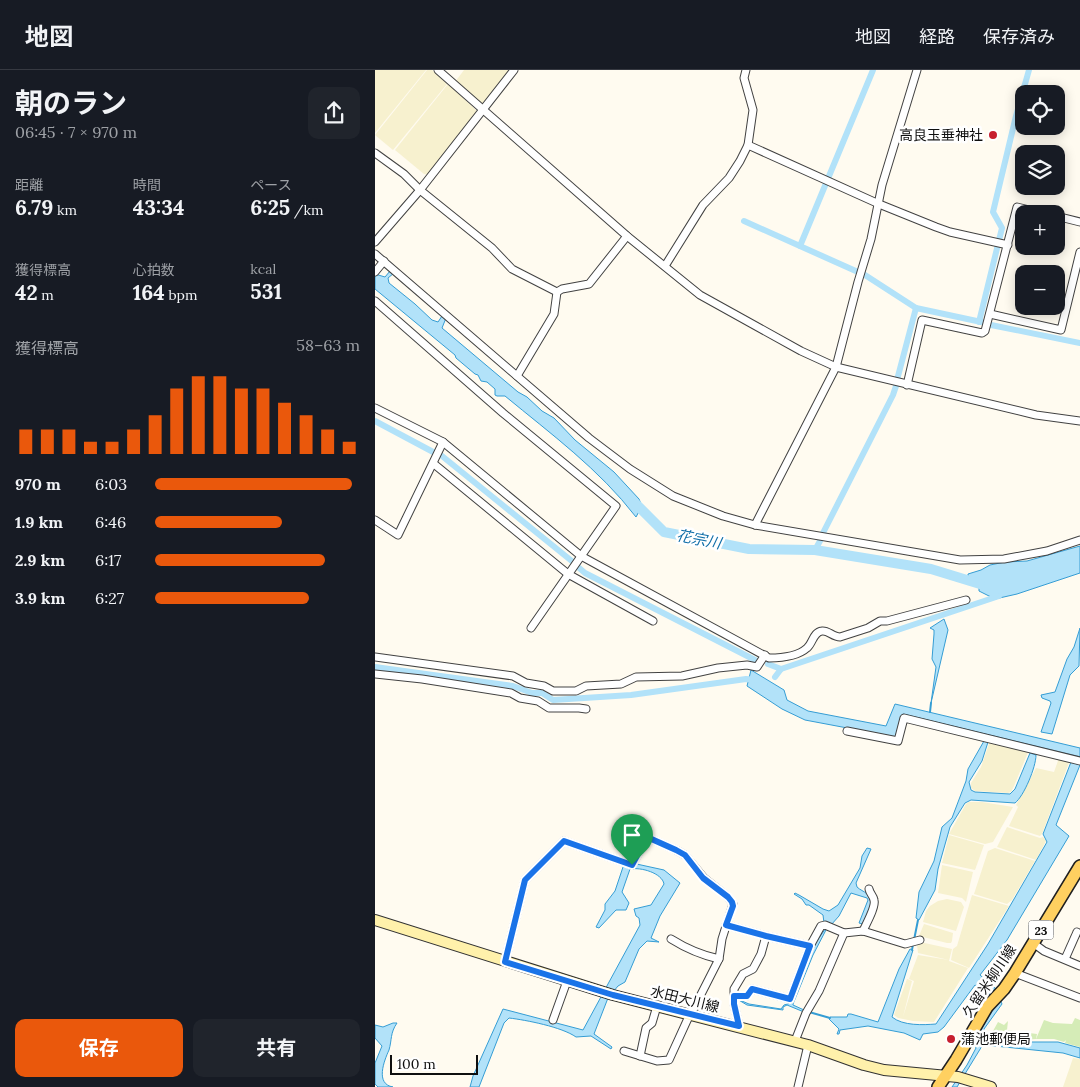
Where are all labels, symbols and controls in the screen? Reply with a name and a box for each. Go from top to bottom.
text: 地図 [25,21,73,52]
text: 地図 [855,25,891,48]
text: 経路 [919,25,955,48]
text: 保存済み [983,25,1055,48]
text: 朝のラン [15,85,127,121]
map controls [1015,85,1065,315]
button: locate [1015,85,1065,135]
button: share [308,87,360,139]
text: 06:45 · 7 × 970 m [15,122,137,142]
place label: 高良玉垂神社 [899,126,983,144]
marker: 高良玉垂神社 [987,129,999,141]
button: layers [1015,145,1065,195]
text: 距離 [15,176,43,194]
text: 時間 [133,176,161,194]
text: ペース [250,176,292,194]
text: 6.79 [15,194,53,221]
text: 43:34 [133,194,184,221]
text: 6:25 [250,194,290,221]
text: km [53,201,77,219]
text: /km [290,201,324,219]
button: + [1015,205,1065,255]
text: kcal [250,260,276,278]
text: 獲得標高 [15,261,71,279]
text: 心拍数 [133,261,175,279]
button: − [1015,265,1065,315]
text: 531 [250,278,282,305]
text: 42 [15,279,38,306]
text: 164 [133,279,165,306]
text: m [38,286,54,304]
text: bpm [165,286,197,304]
text: 58–63 m [296,335,360,355]
text: 獲得標高 [15,338,79,358]
text: 970 m [15,474,61,494]
text: 6:03 [95,474,127,494]
text: 1.9 km [15,512,63,532]
text: 6:46 [95,512,126,532]
water label: 花宗川 [675,525,725,553]
text: 2.9 km [15,550,65,570]
text: 6:17 [95,550,121,570]
text: 3.9 km [15,588,65,608]
text: 6:27 [95,588,124,608]
pin [611,814,653,865]
icon: arrive [618,821,646,849]
road number: 23 [1029,920,1053,940]
street label: 久留米柳川線 [958,941,1020,1021]
street label: 水田大川線 [649,982,721,1016]
button: 保存 [15,1019,183,1077]
button: 共有 [193,1019,360,1077]
place label: 蒲池郵便局 [961,1030,1031,1048]
marker: 蒲池郵便局 [945,1033,957,1045]
scale bar [390,1052,477,1075]
text: 100 m [397,1055,436,1073]

